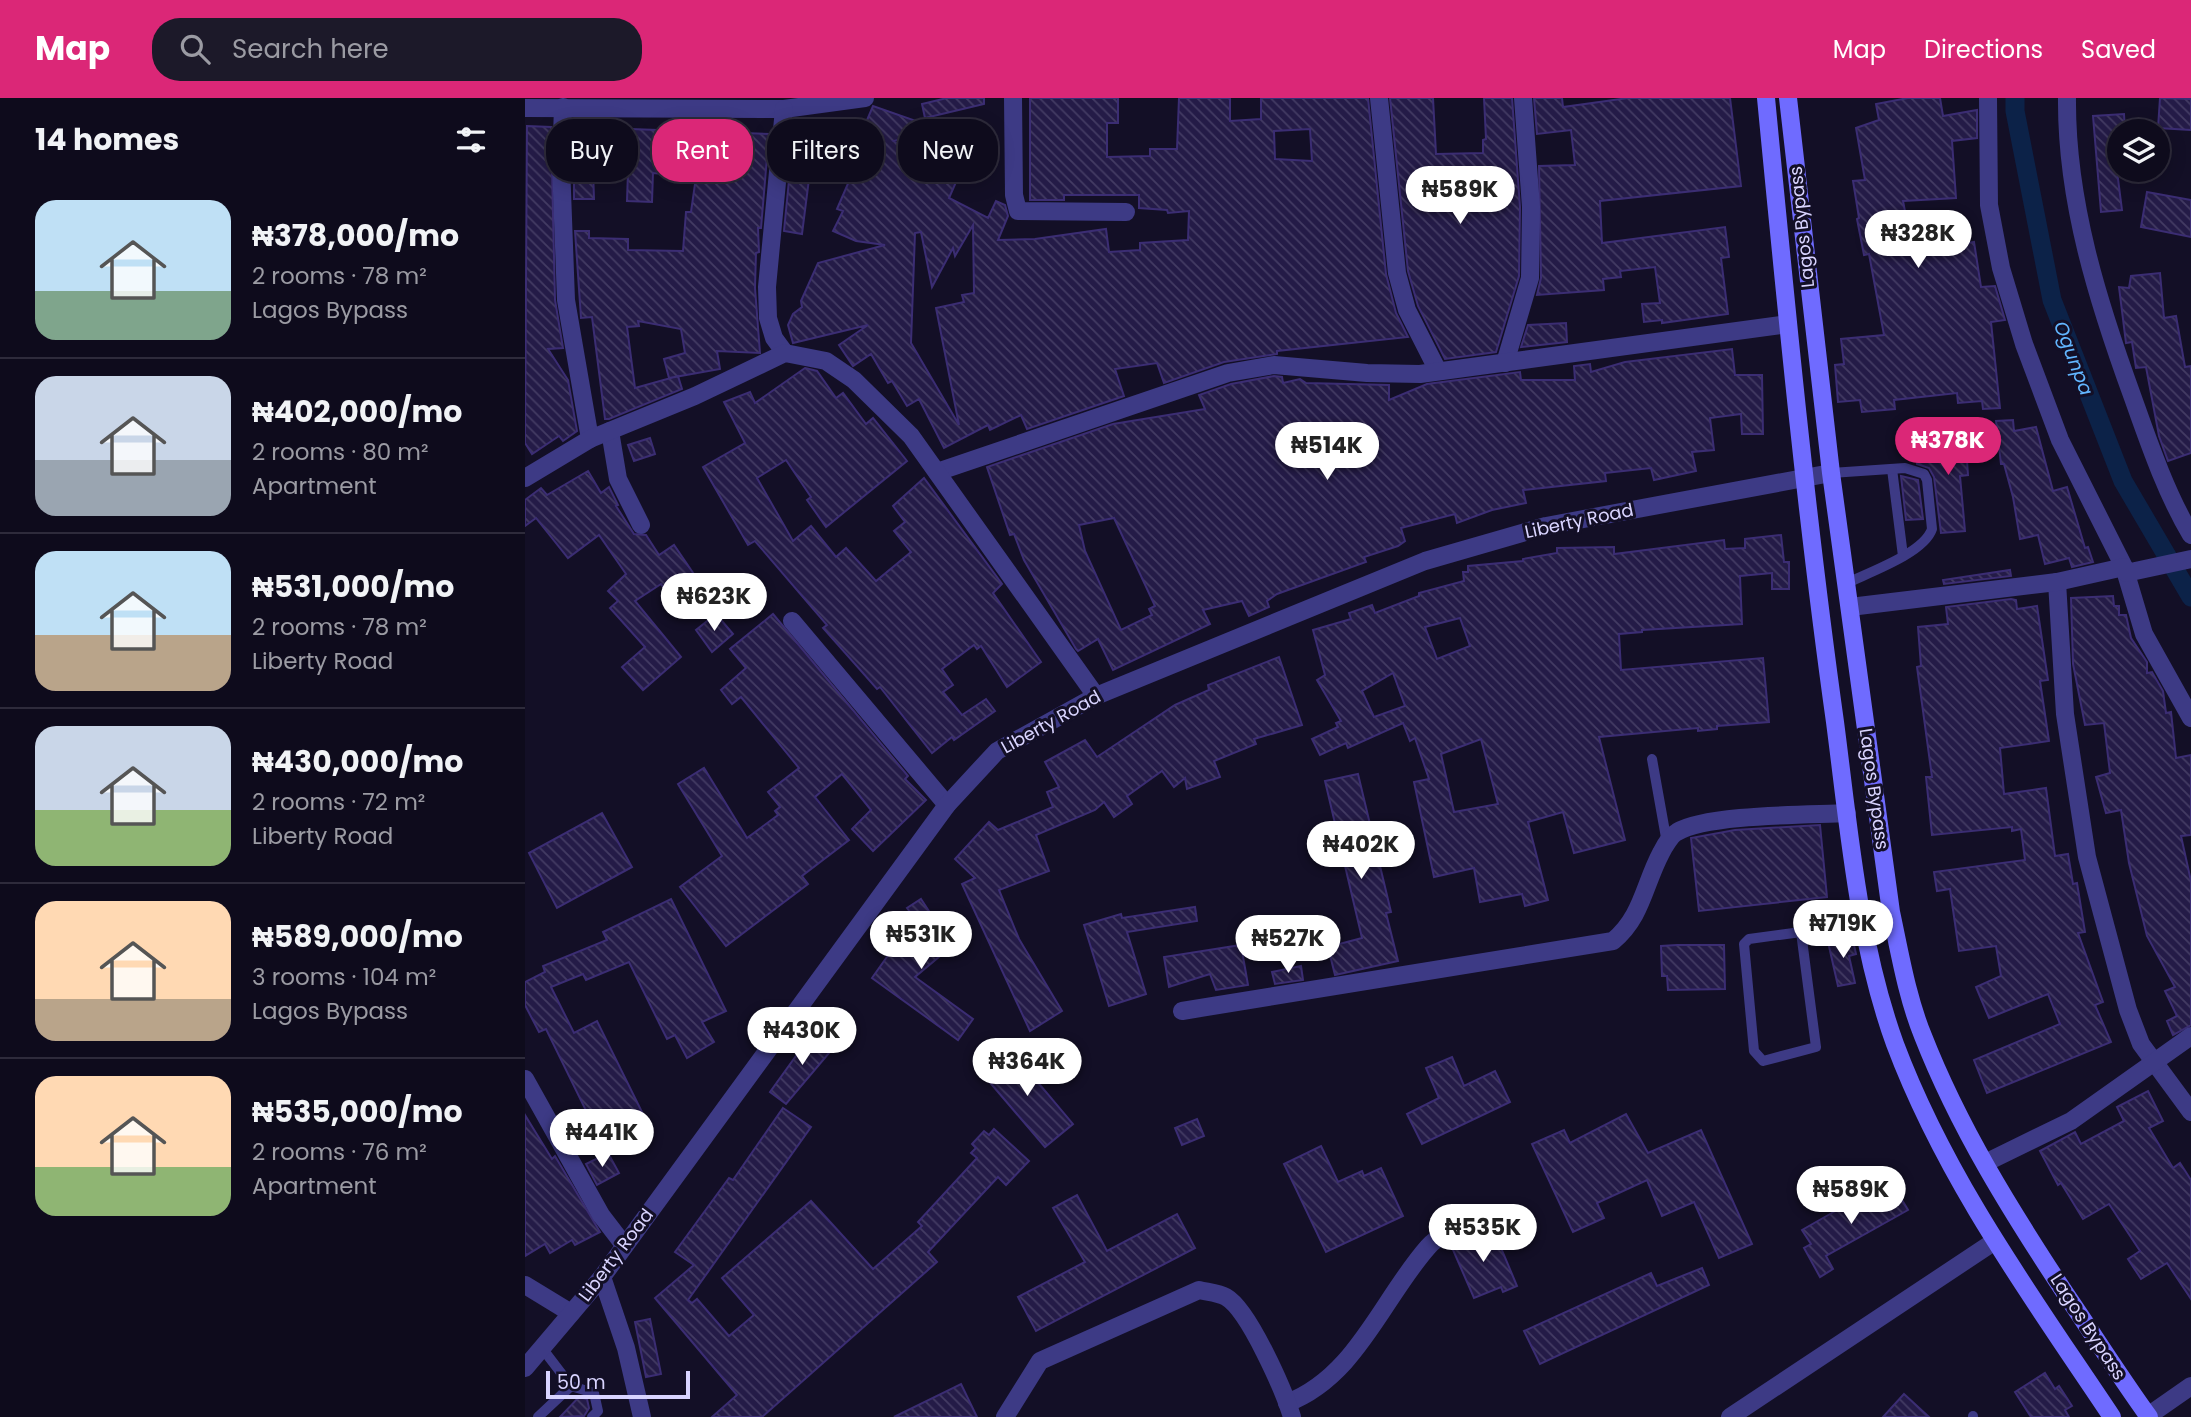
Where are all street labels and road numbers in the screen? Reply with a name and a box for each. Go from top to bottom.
street label: Lagos Bypass [1783,165,1820,289]
street label: Liberty Road [1522,497,1636,544]
street label: Liberty Road [996,684,1105,759]
street label: Lagos Bypass [1854,727,1895,851]
street label: Liberty Road [572,1203,659,1306]
street label: Lagos Bypass [2045,1269,2132,1385]

